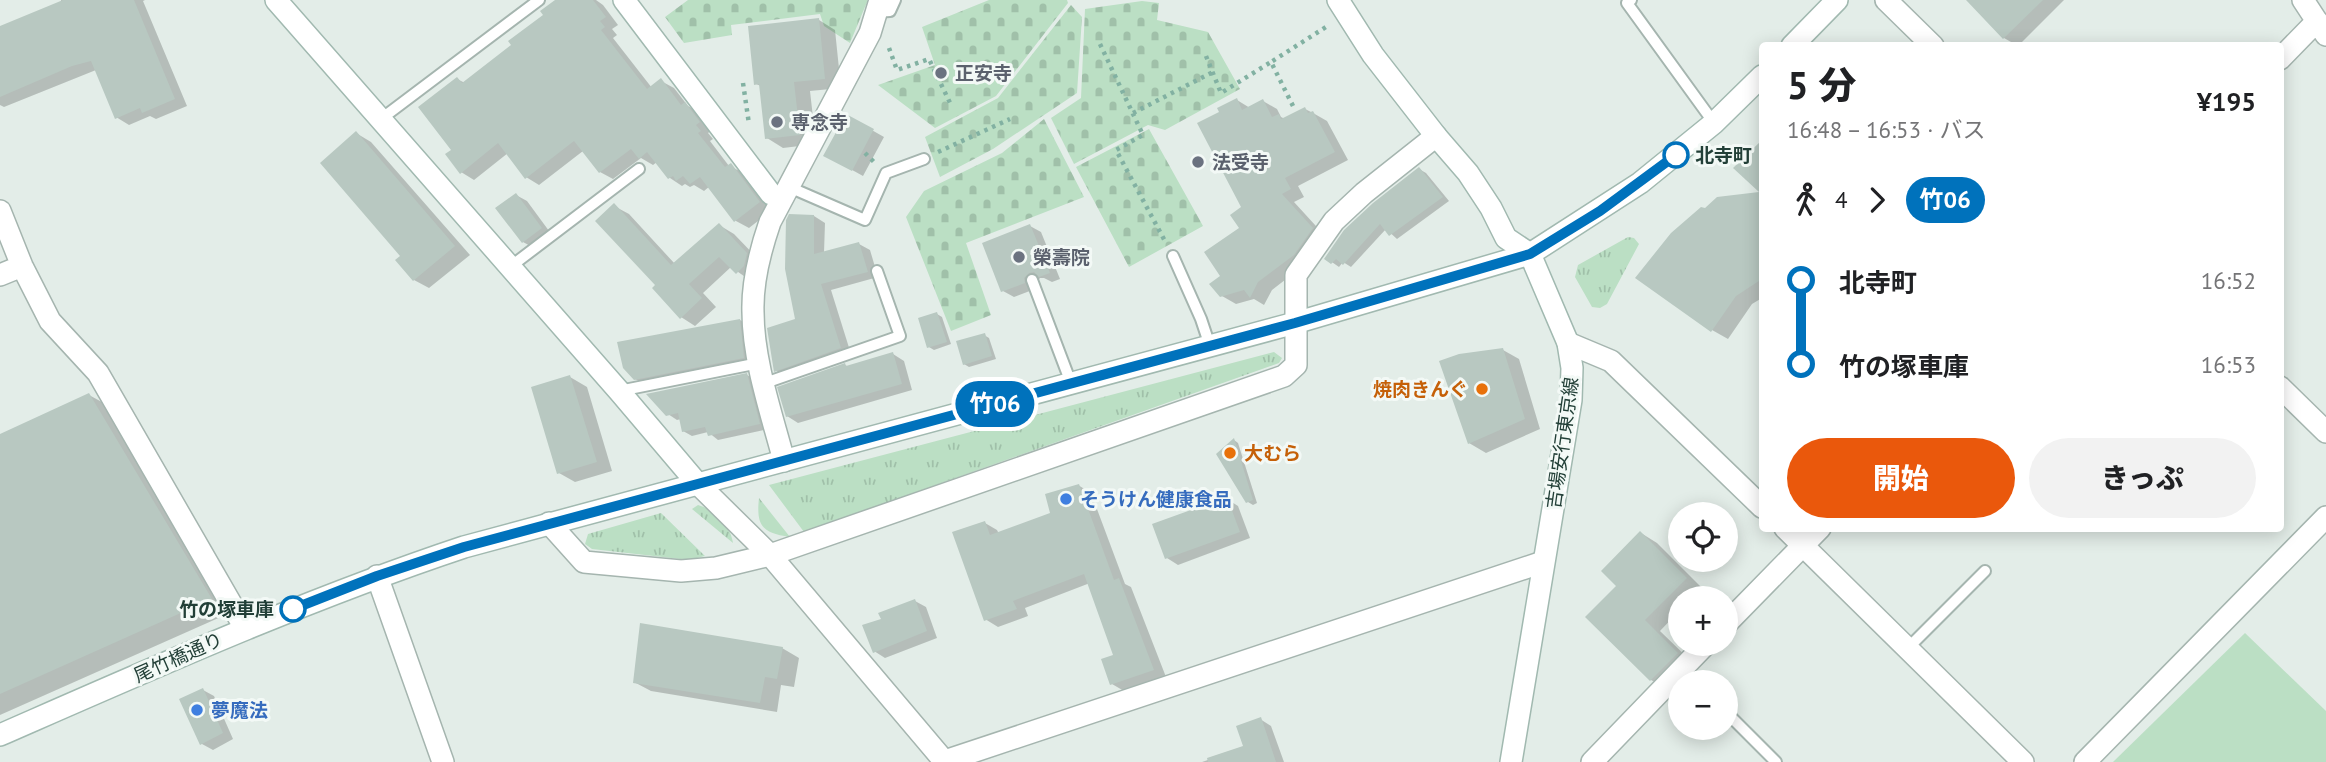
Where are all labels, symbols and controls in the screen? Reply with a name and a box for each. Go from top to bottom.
text: 5 分 [1787,60,1856,109]
place label: 正安寺 [955,61,1012,85]
marker: 正安寺 [933,65,949,81]
text: ¥195 [2197,85,2256,118]
place label: 専念寺 [791,110,848,134]
marker: 専念寺 [769,114,785,130]
text: 16:48 – 16:53 · バス [1787,115,1986,144]
marker: 北寺町 [1663,142,1689,168]
place label: 北寺町 [1695,143,1752,167]
place label: 法受寺 [1212,150,1269,174]
marker: 法受寺 [1190,154,1206,170]
icon: walk [1787,181,1825,219]
icon: forward [1858,181,1896,219]
text: 竹06 [1920,184,1971,215]
text: 4 [1835,185,1848,214]
place label: 榮壽院 [1033,245,1090,269]
marker: 榮壽院 [1011,249,1027,265]
text: 北寺町 [1839,266,1917,299]
text: 16:52 [2201,266,2256,295]
text: 竹の塚車庫 [1839,350,1969,383]
text: 16:53 [2201,350,2256,379]
street label: 吉場安行東京線 [1541,375,1583,511]
place label: 焼肉きんぐ [1373,377,1468,401]
line badge: 竹06 [955,381,1035,427]
marker: 焼肉きんぐ [1474,381,1490,397]
text: 竹06 [969,388,1021,419]
button: 開始 [1787,438,2015,518]
button: きっぷ [2029,438,2256,518]
place label: 大むら [1244,441,1301,465]
marker: 大むら [1222,445,1238,461]
place label: そうけん健康食品 [1080,487,1232,511]
marker: そうけん健康食品 [1058,491,1074,507]
map controls [1668,502,1738,740]
button: locate [1668,502,1738,572]
button: + [1668,586,1738,656]
marker: 竹の塚車庫 [280,596,306,622]
place label: 竹の塚車庫 [179,597,274,621]
street label: 尾竹橋通り [130,627,226,687]
button: − [1668,670,1738,740]
place label: 夢魔法 [211,698,268,722]
marker: 夢魔法 [189,702,205,718]

